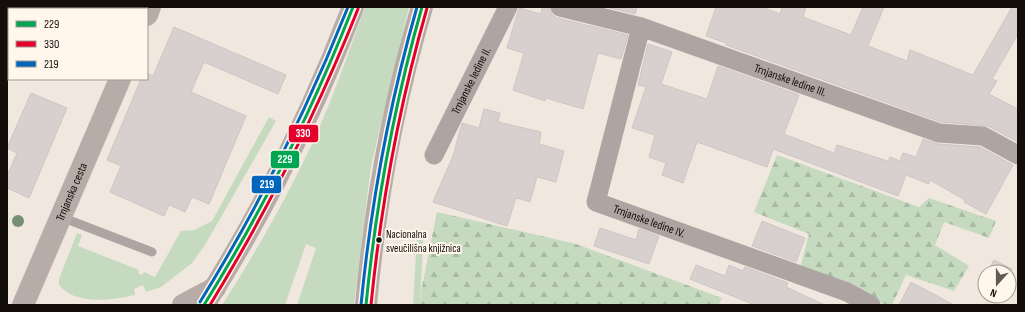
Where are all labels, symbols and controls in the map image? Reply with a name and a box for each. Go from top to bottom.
legend [8,8,148,80]
text: 229 [44,17,59,32]
text: 330 [44,37,59,52]
street label: Trnjanske ledine II. [448,45,495,117]
text: 219 [44,57,59,72]
street label: Trnjanske ledine III. [752,61,828,100]
line badge: 330 [288,124,319,143]
text: 330 [295,127,311,140]
line badge: 229 [270,150,300,169]
text: 229 [278,153,292,166]
street label: Trnjanska cesta [53,160,91,224]
line badge: 219 [251,175,282,194]
text: 219 [260,178,274,191]
street label: Trnjanske ledine IV. [611,202,687,241]
place label: Nacionalna sveučilišna knjižnica [386,228,461,255]
marker: Nacionalna sveučilišna knjižnica [374,235,384,245]
north arrow [977,264,1017,304]
text: N [988,286,999,300]

